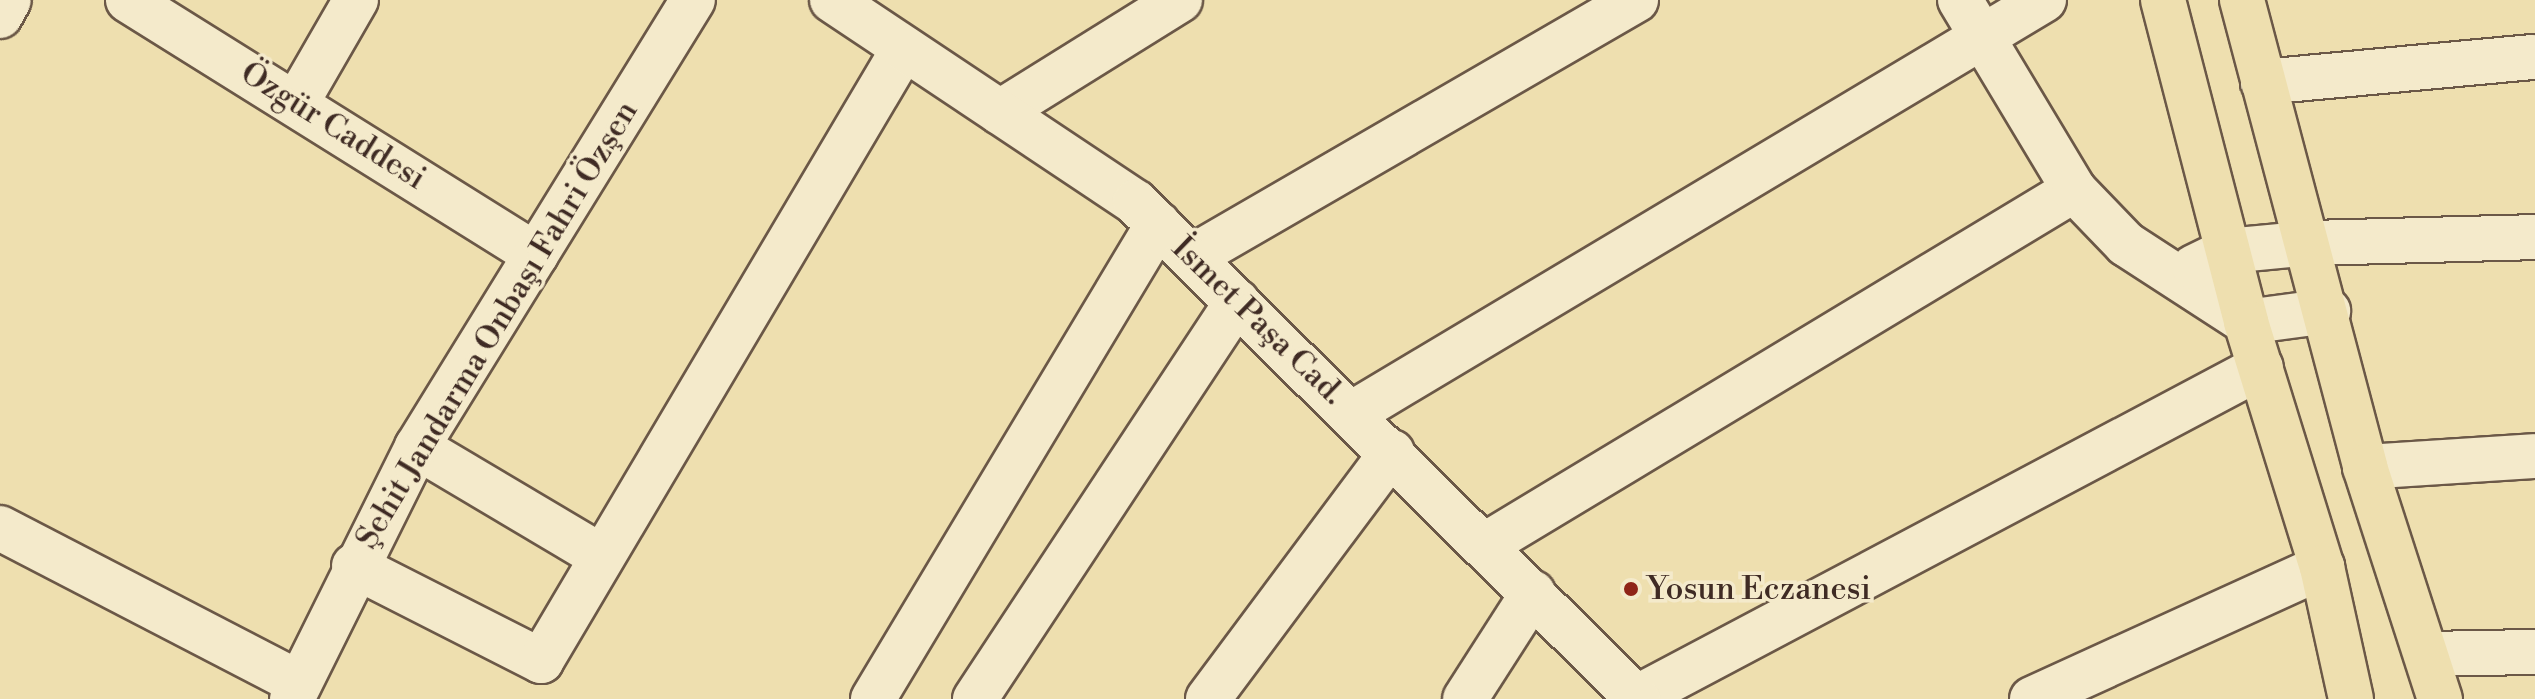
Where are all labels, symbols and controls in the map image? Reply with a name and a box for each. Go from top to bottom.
street label: Özgür Caddesi [233,54,433,198]
street label: Şehit Jandarma Onbaşı Fahri Özşen [348,94,646,556]
street label: İsmet Paşa Cad. [1164,229,1352,413]
place label: Yosun Eczanesi [1647,570,1871,608]
marker: Yosun Eczanesi [1622,580,1640,598]

